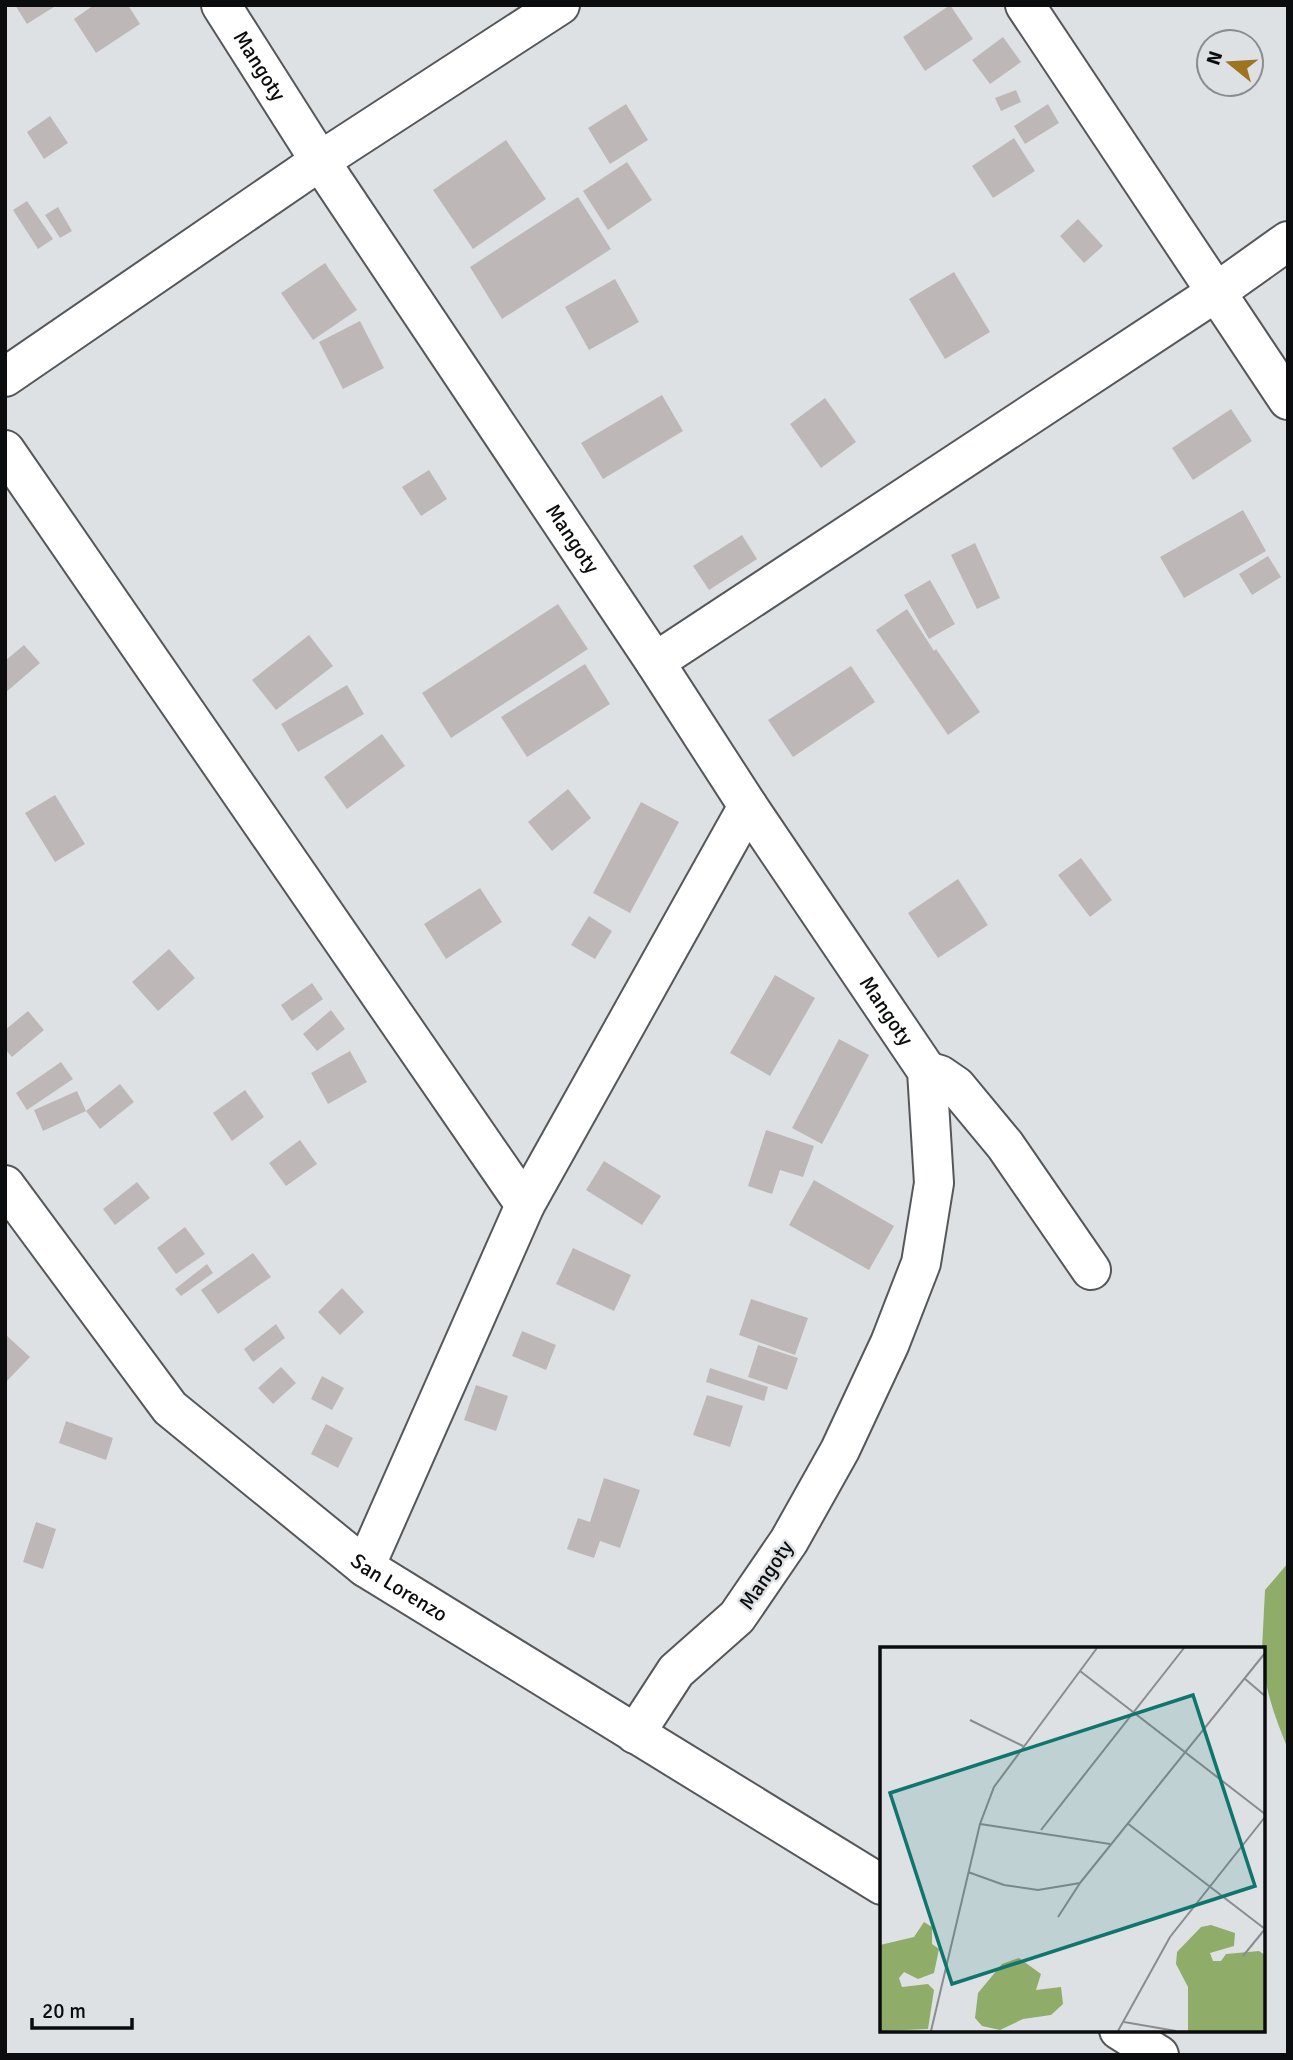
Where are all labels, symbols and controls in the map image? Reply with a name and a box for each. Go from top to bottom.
street label: Mangoty [228,26,292,106]
north arrow [1195,28,1265,98]
text: N [1201,48,1228,68]
street label: Mangoty [540,499,605,578]
street label: Mangoty [854,971,919,1051]
street label: Mangoty [733,1535,799,1615]
street label: San Lorenzo [346,1548,452,1628]
inset map [880,1647,1265,2032]
scale bar [32,1986,131,2030]
text: 20 m [42,1998,86,2024]

